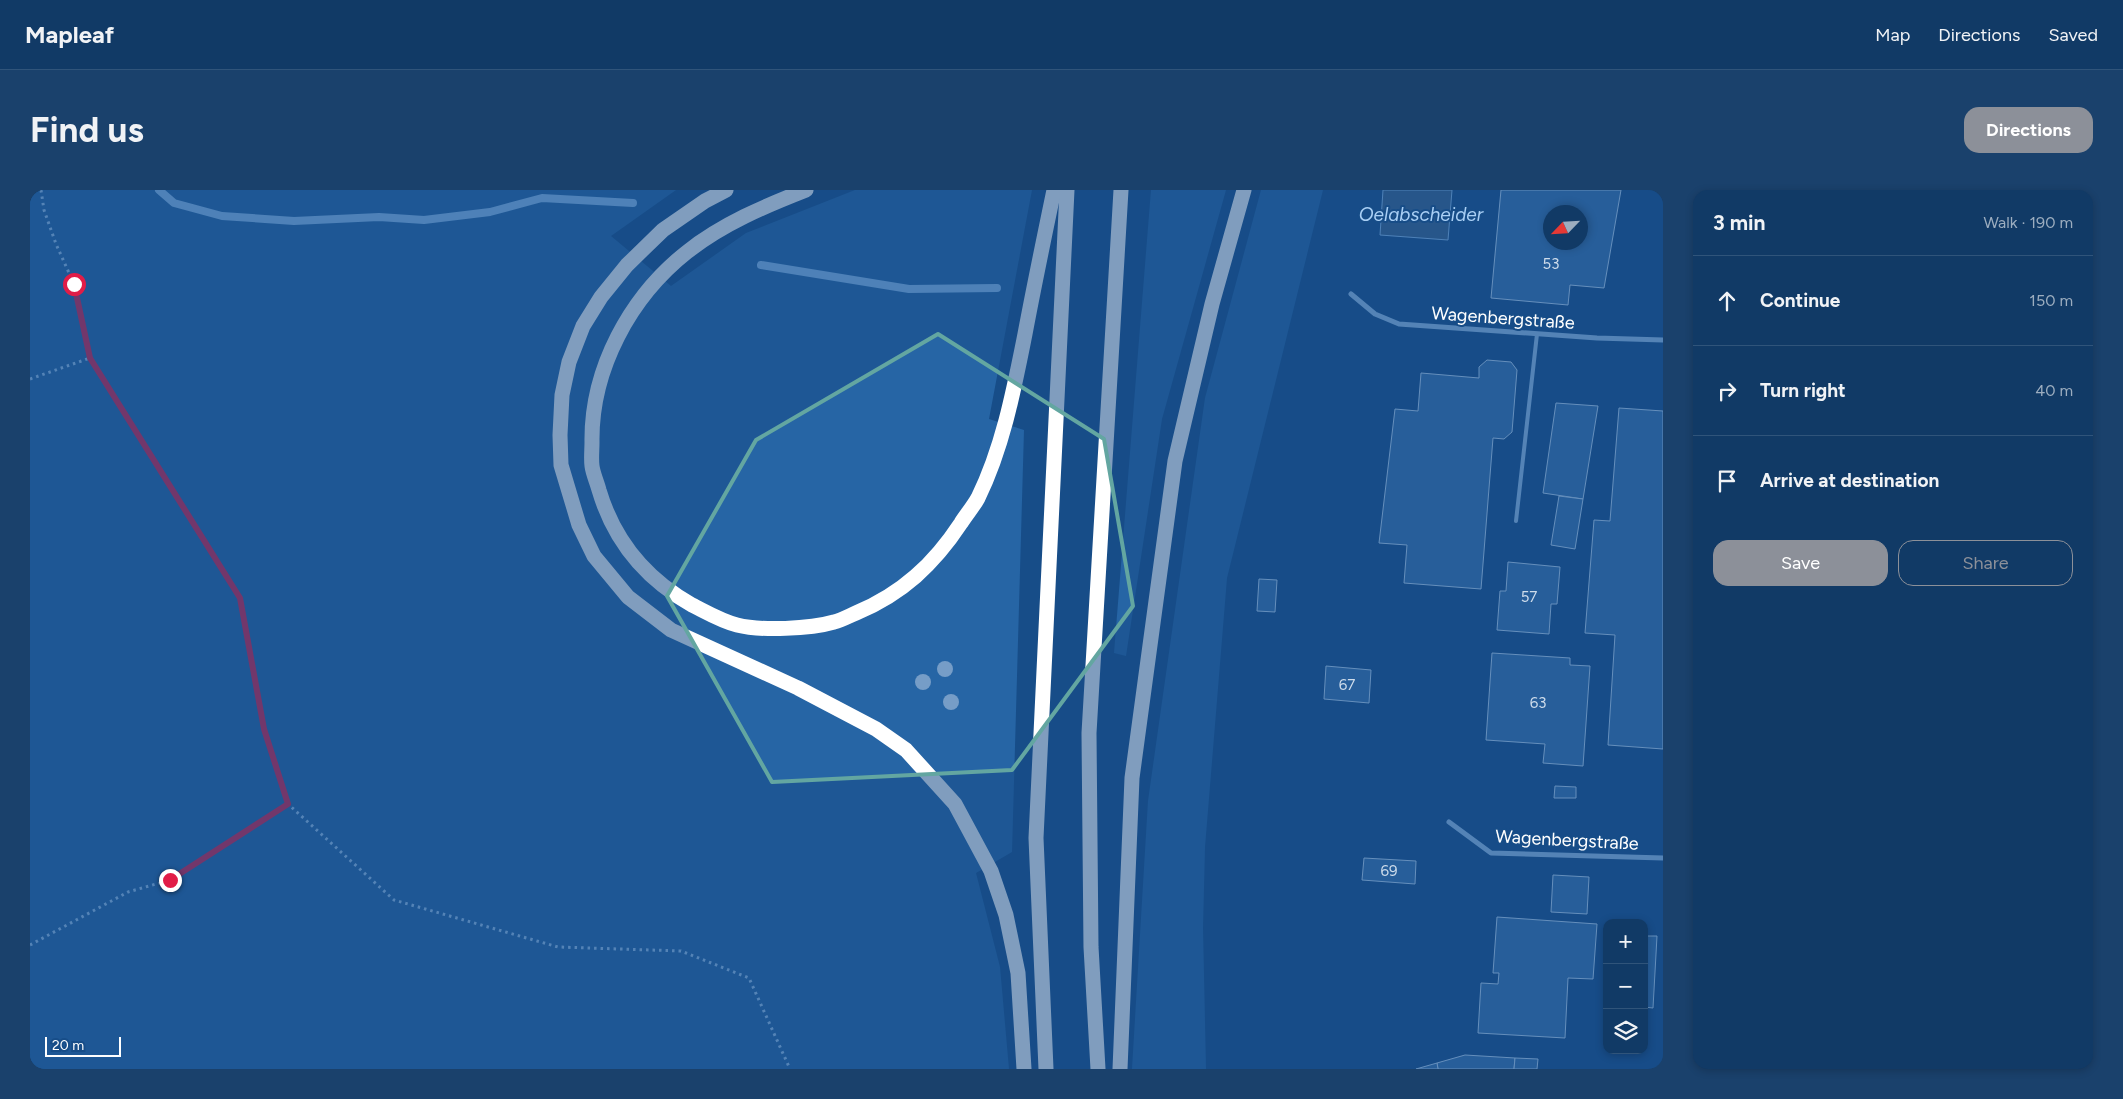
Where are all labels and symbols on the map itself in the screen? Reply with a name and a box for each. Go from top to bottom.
water label: Oelabscheider [1359,203,1484,226]
north arrow [1543,205,1588,250]
house number: 53 [1543,255,1559,273]
route start [63,273,86,296]
street label: Wagenbergstraße [1431,302,1576,334]
house number: 57 [1521,588,1537,606]
house number: 67 [1339,676,1355,694]
house number: 63 [1530,694,1546,712]
street label: Wagenbergstraße [1495,825,1639,855]
house number: 69 [1381,862,1397,880]
route end [159,869,182,892]
scale bar [45,1034,121,1057]

